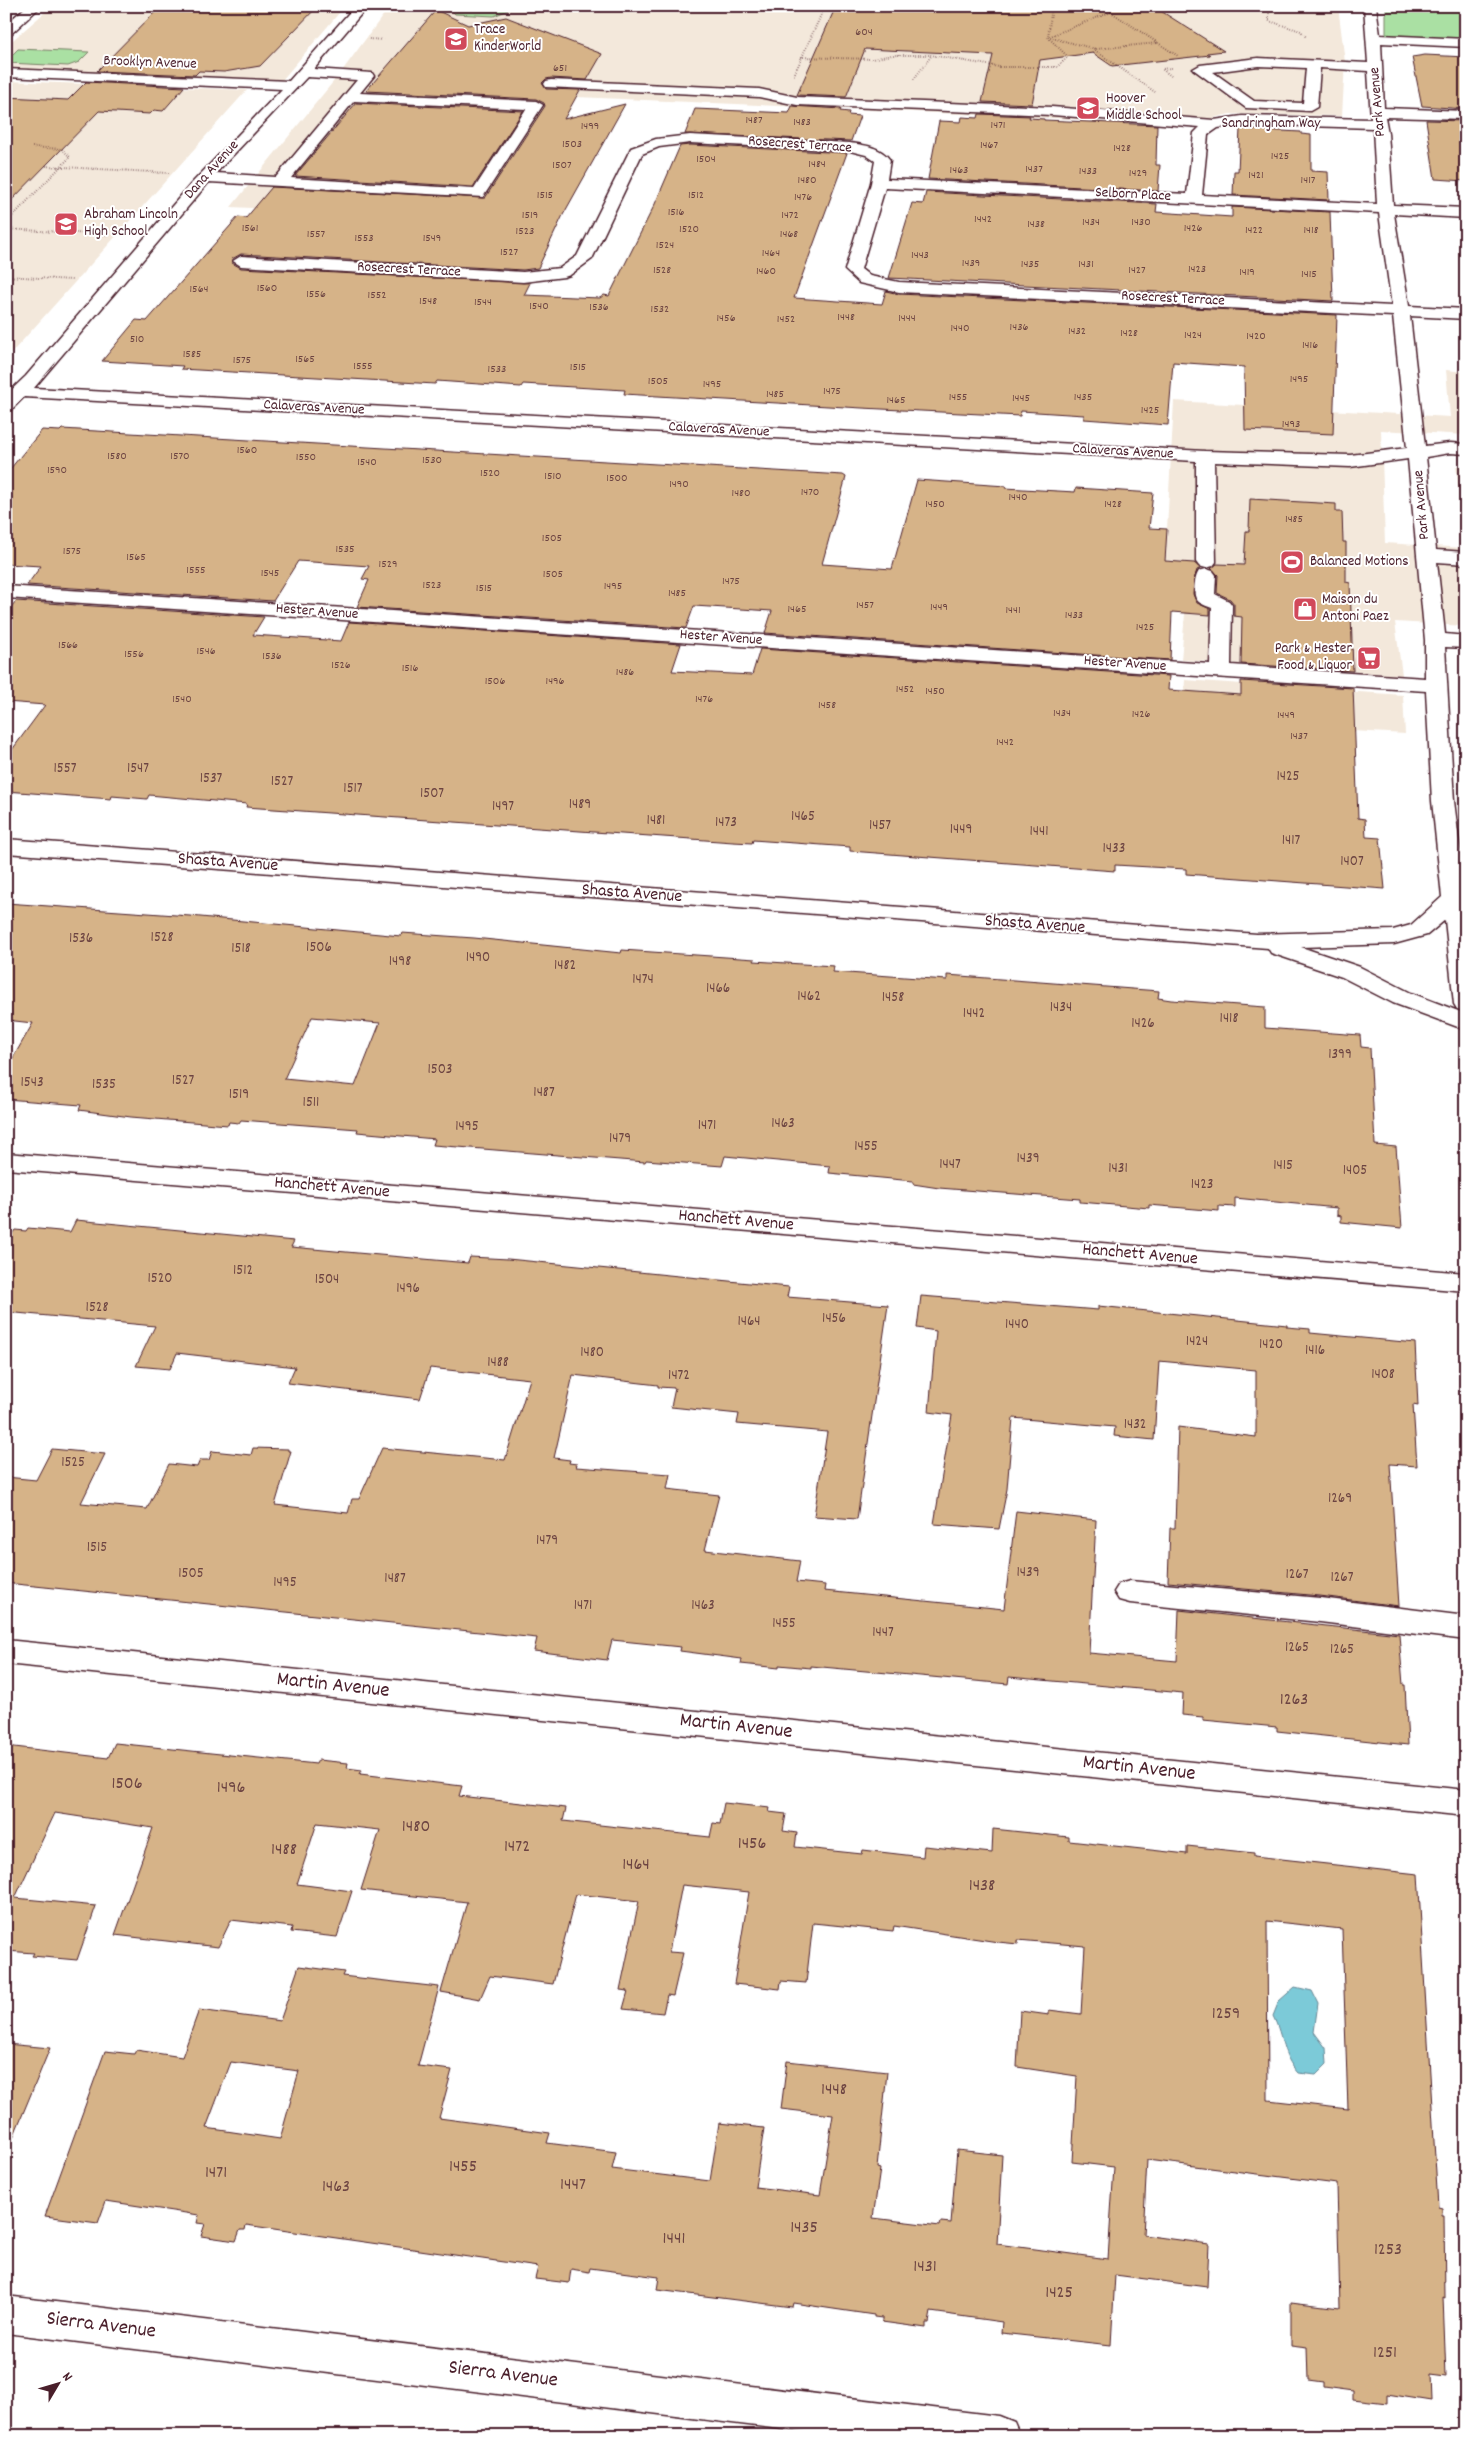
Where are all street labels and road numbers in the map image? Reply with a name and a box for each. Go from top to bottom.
street label: Brooklyn Avenue [103,50,197,76]
street label: Park Avenue [1364,66,1392,138]
street label: Sandringham Way [1222,113,1321,135]
street label: Rosecrest Terrace [747,130,853,160]
street label: Dana Avenue [179,135,245,205]
street label: Selborn Place [1095,182,1172,208]
street label: Rosecrest Terrace [357,256,462,284]
street label: Rosecrest Terrace [1121,285,1226,313]
street label: Calaveras Avenue [263,394,366,422]
street label: Calaveras Avenue [668,416,771,444]
street label: Calaveras Avenue [1072,438,1175,466]
street label: Park Avenue [1408,469,1436,541]
street label: Hester Avenue [275,598,359,626]
street label: Hester Avenue [679,624,763,652]
street label: Hester Avenue [1083,650,1167,678]
street label: Shasta Avenue [177,847,279,879]
street label: Shasta Avenue [581,878,683,910]
street label: Shasta Avenue [984,909,1086,941]
street label: Hanchett Avenue [273,1170,391,1206]
street label: Hanchett Avenue [677,1203,795,1239]
street label: Hanchett Avenue [1081,1237,1199,1273]
street label: Martin Avenue [275,1665,391,1707]
street label: Martin Avenue [678,1706,794,1748]
street label: Martin Avenue [1081,1748,1197,1790]
street label: Sierra Avenue [45,2304,157,2348]
street label: Sierra Avenue [447,2353,559,2397]

